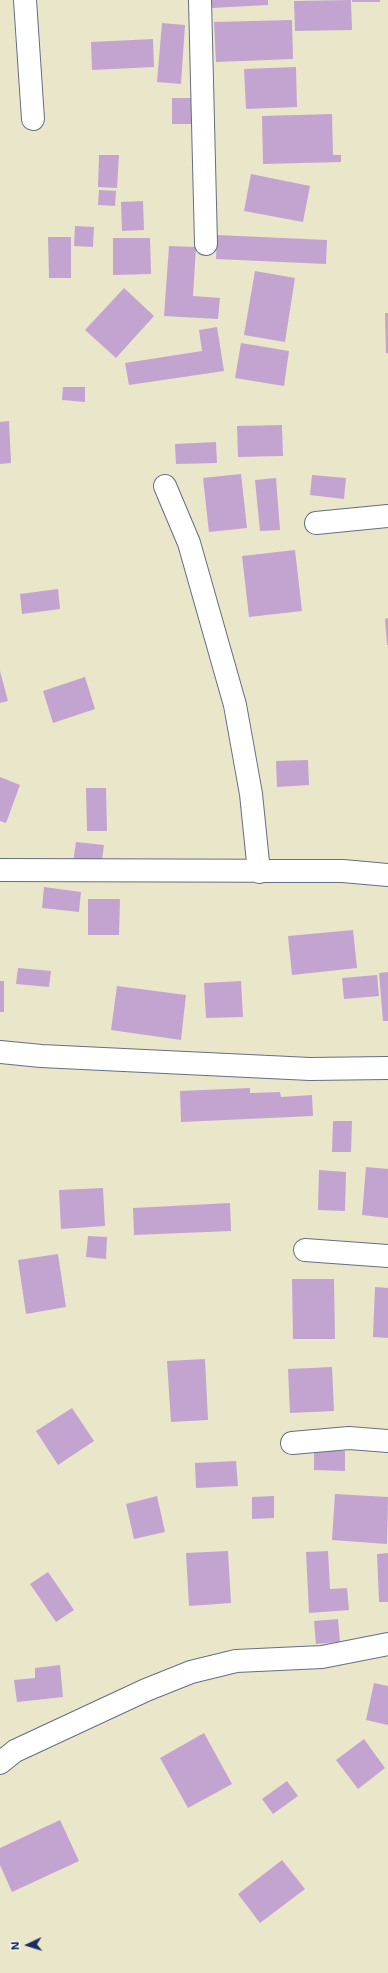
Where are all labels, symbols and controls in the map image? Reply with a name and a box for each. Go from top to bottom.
north arrow [8,1925,48,1965]
text: N [8,1941,23,1951]

